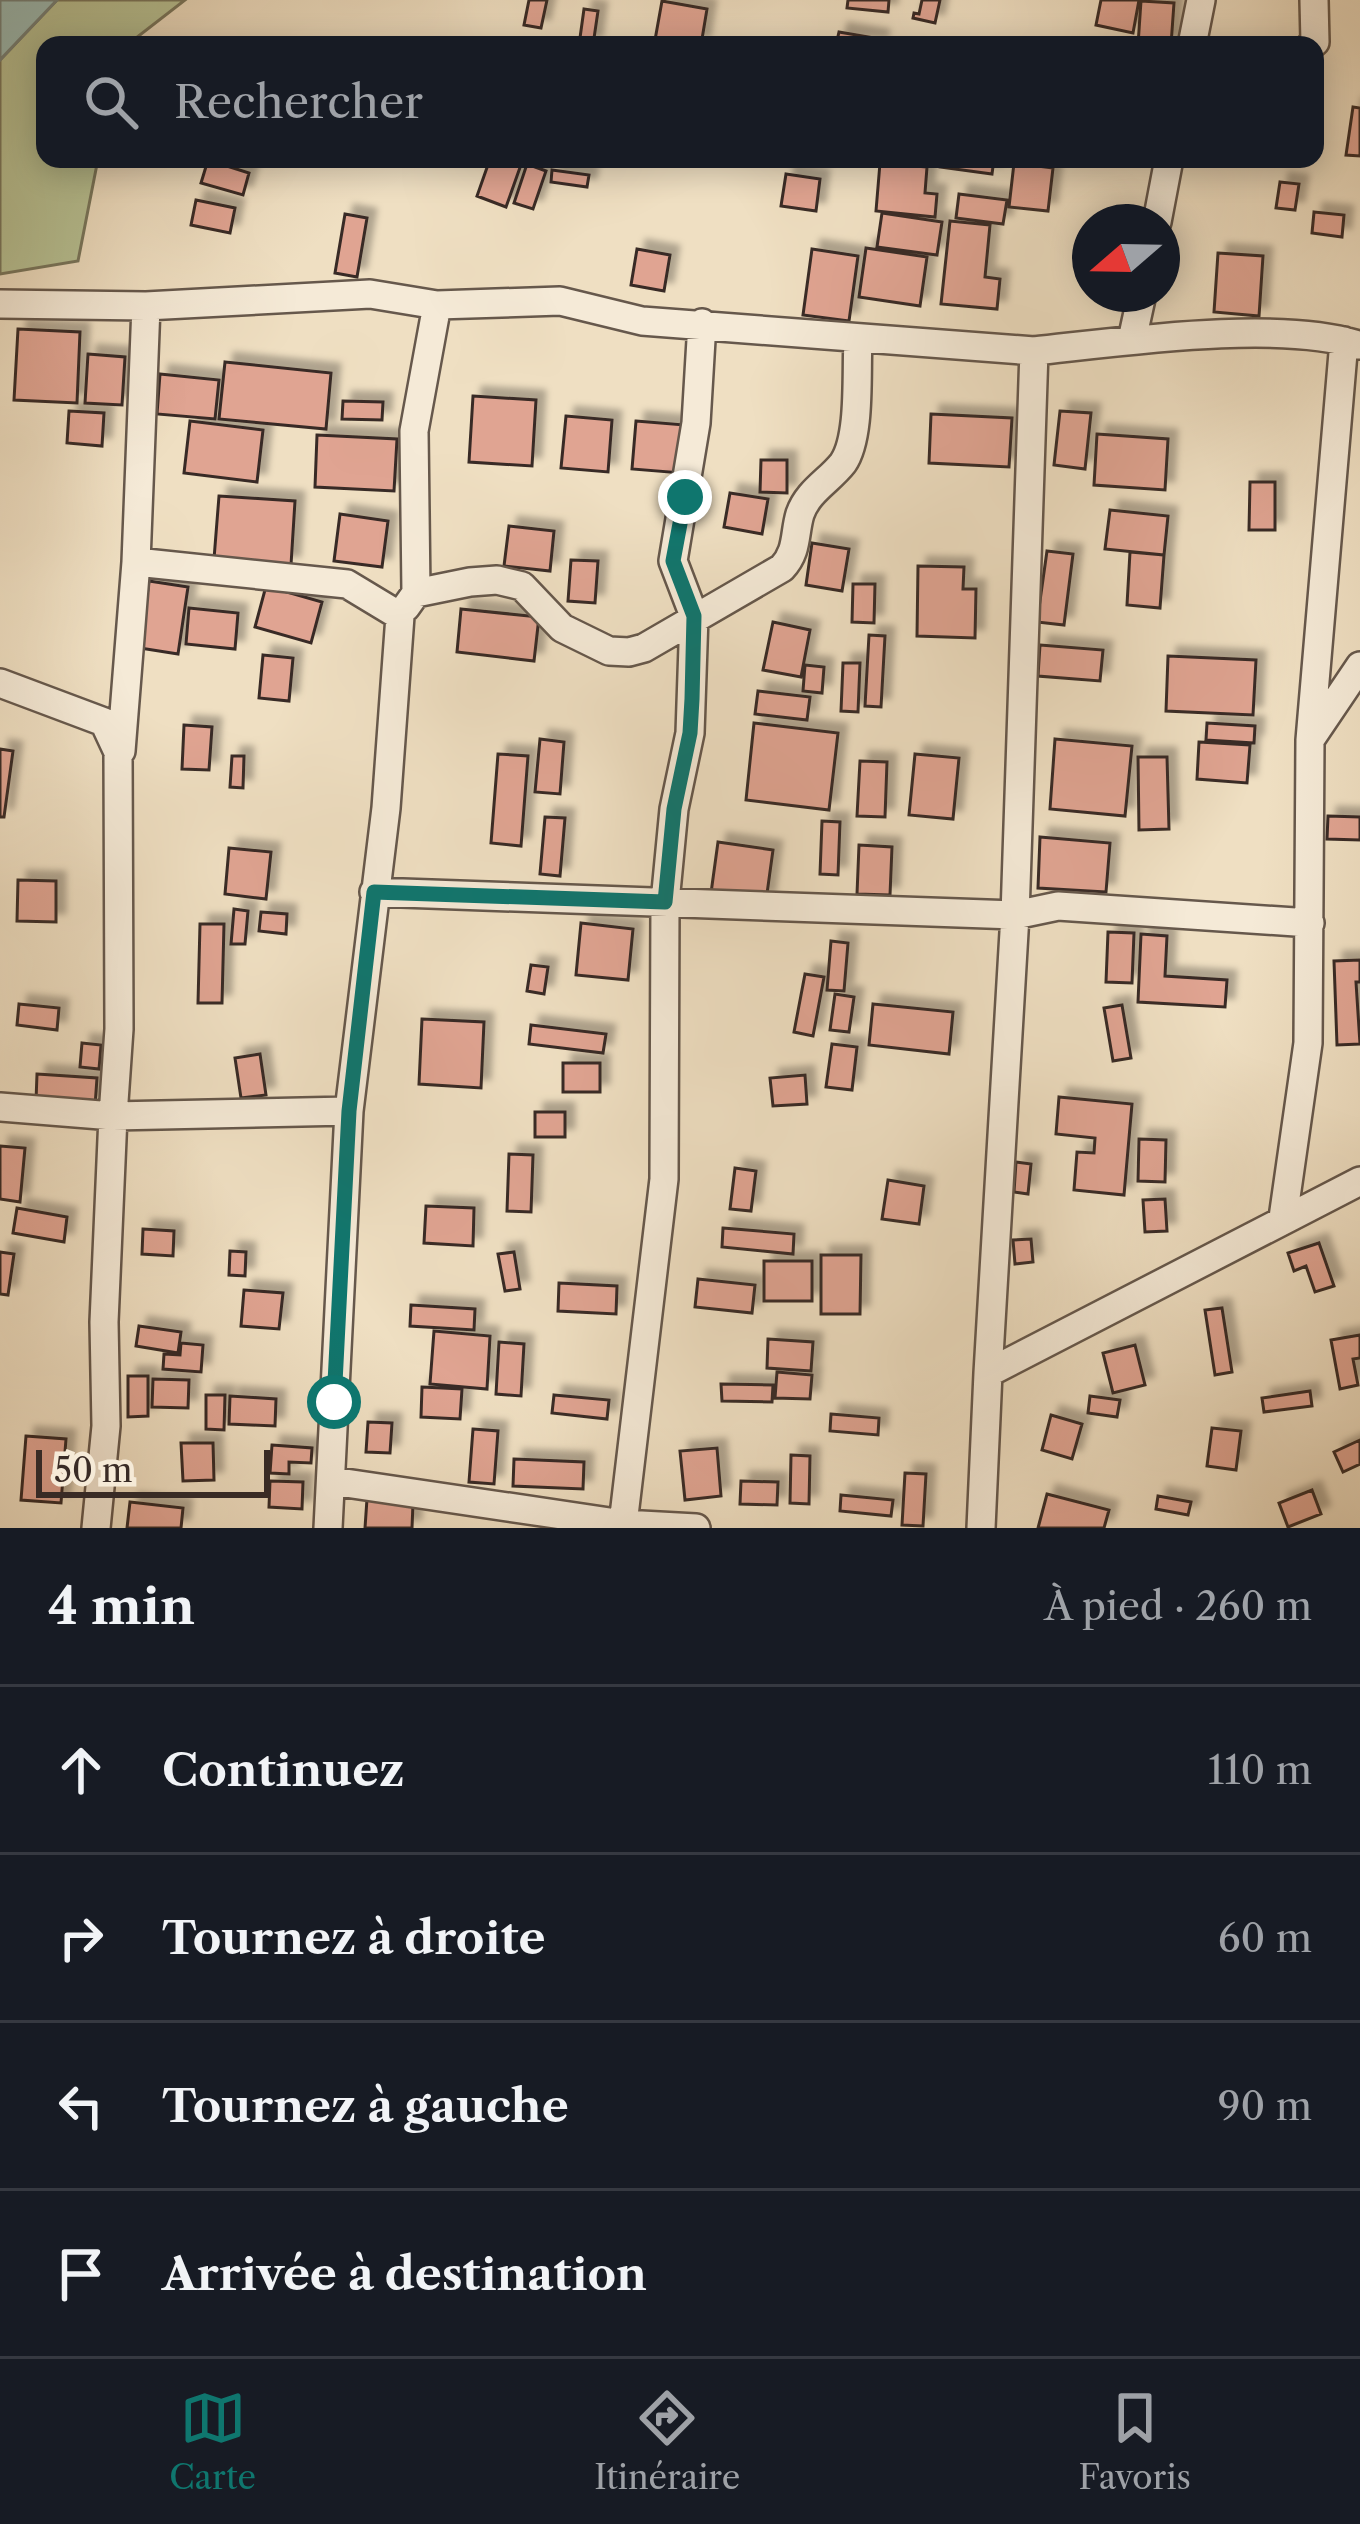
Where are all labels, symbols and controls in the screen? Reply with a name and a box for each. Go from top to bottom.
search box [36,36,1324,168]
icon: search [78,69,144,135]
text: Rechercher [174,74,423,130]
north arrow [1072,204,1180,312]
route end [658,470,712,524]
route start [307,1375,361,1429]
scale bar [36,1444,270,1497]
text: 50 m [54,1450,132,1491]
text: 4 min [48,1575,195,1637]
text: À pied · 260 m [1044,1582,1312,1630]
icon: ahead [48,1737,114,1803]
text: Continuez [162,1742,404,1798]
text: 110 m [1208,1746,1312,1794]
icon: right [48,1905,114,1971]
text: Tournez à droite [162,1910,546,1966]
text: 60 m [1218,1914,1312,1962]
icon: left [48,2073,114,2139]
text: Tournez à gauche [162,2078,569,2134]
text: 90 m [1218,2082,1312,2130]
icon: arrive [48,2241,114,2307]
text: Arrivée à destination [162,2246,647,2302]
tab: Carte [169,2385,256,2498]
tab: Itinéraire [594,2385,740,2498]
tab: Favoris [1079,2385,1191,2498]

